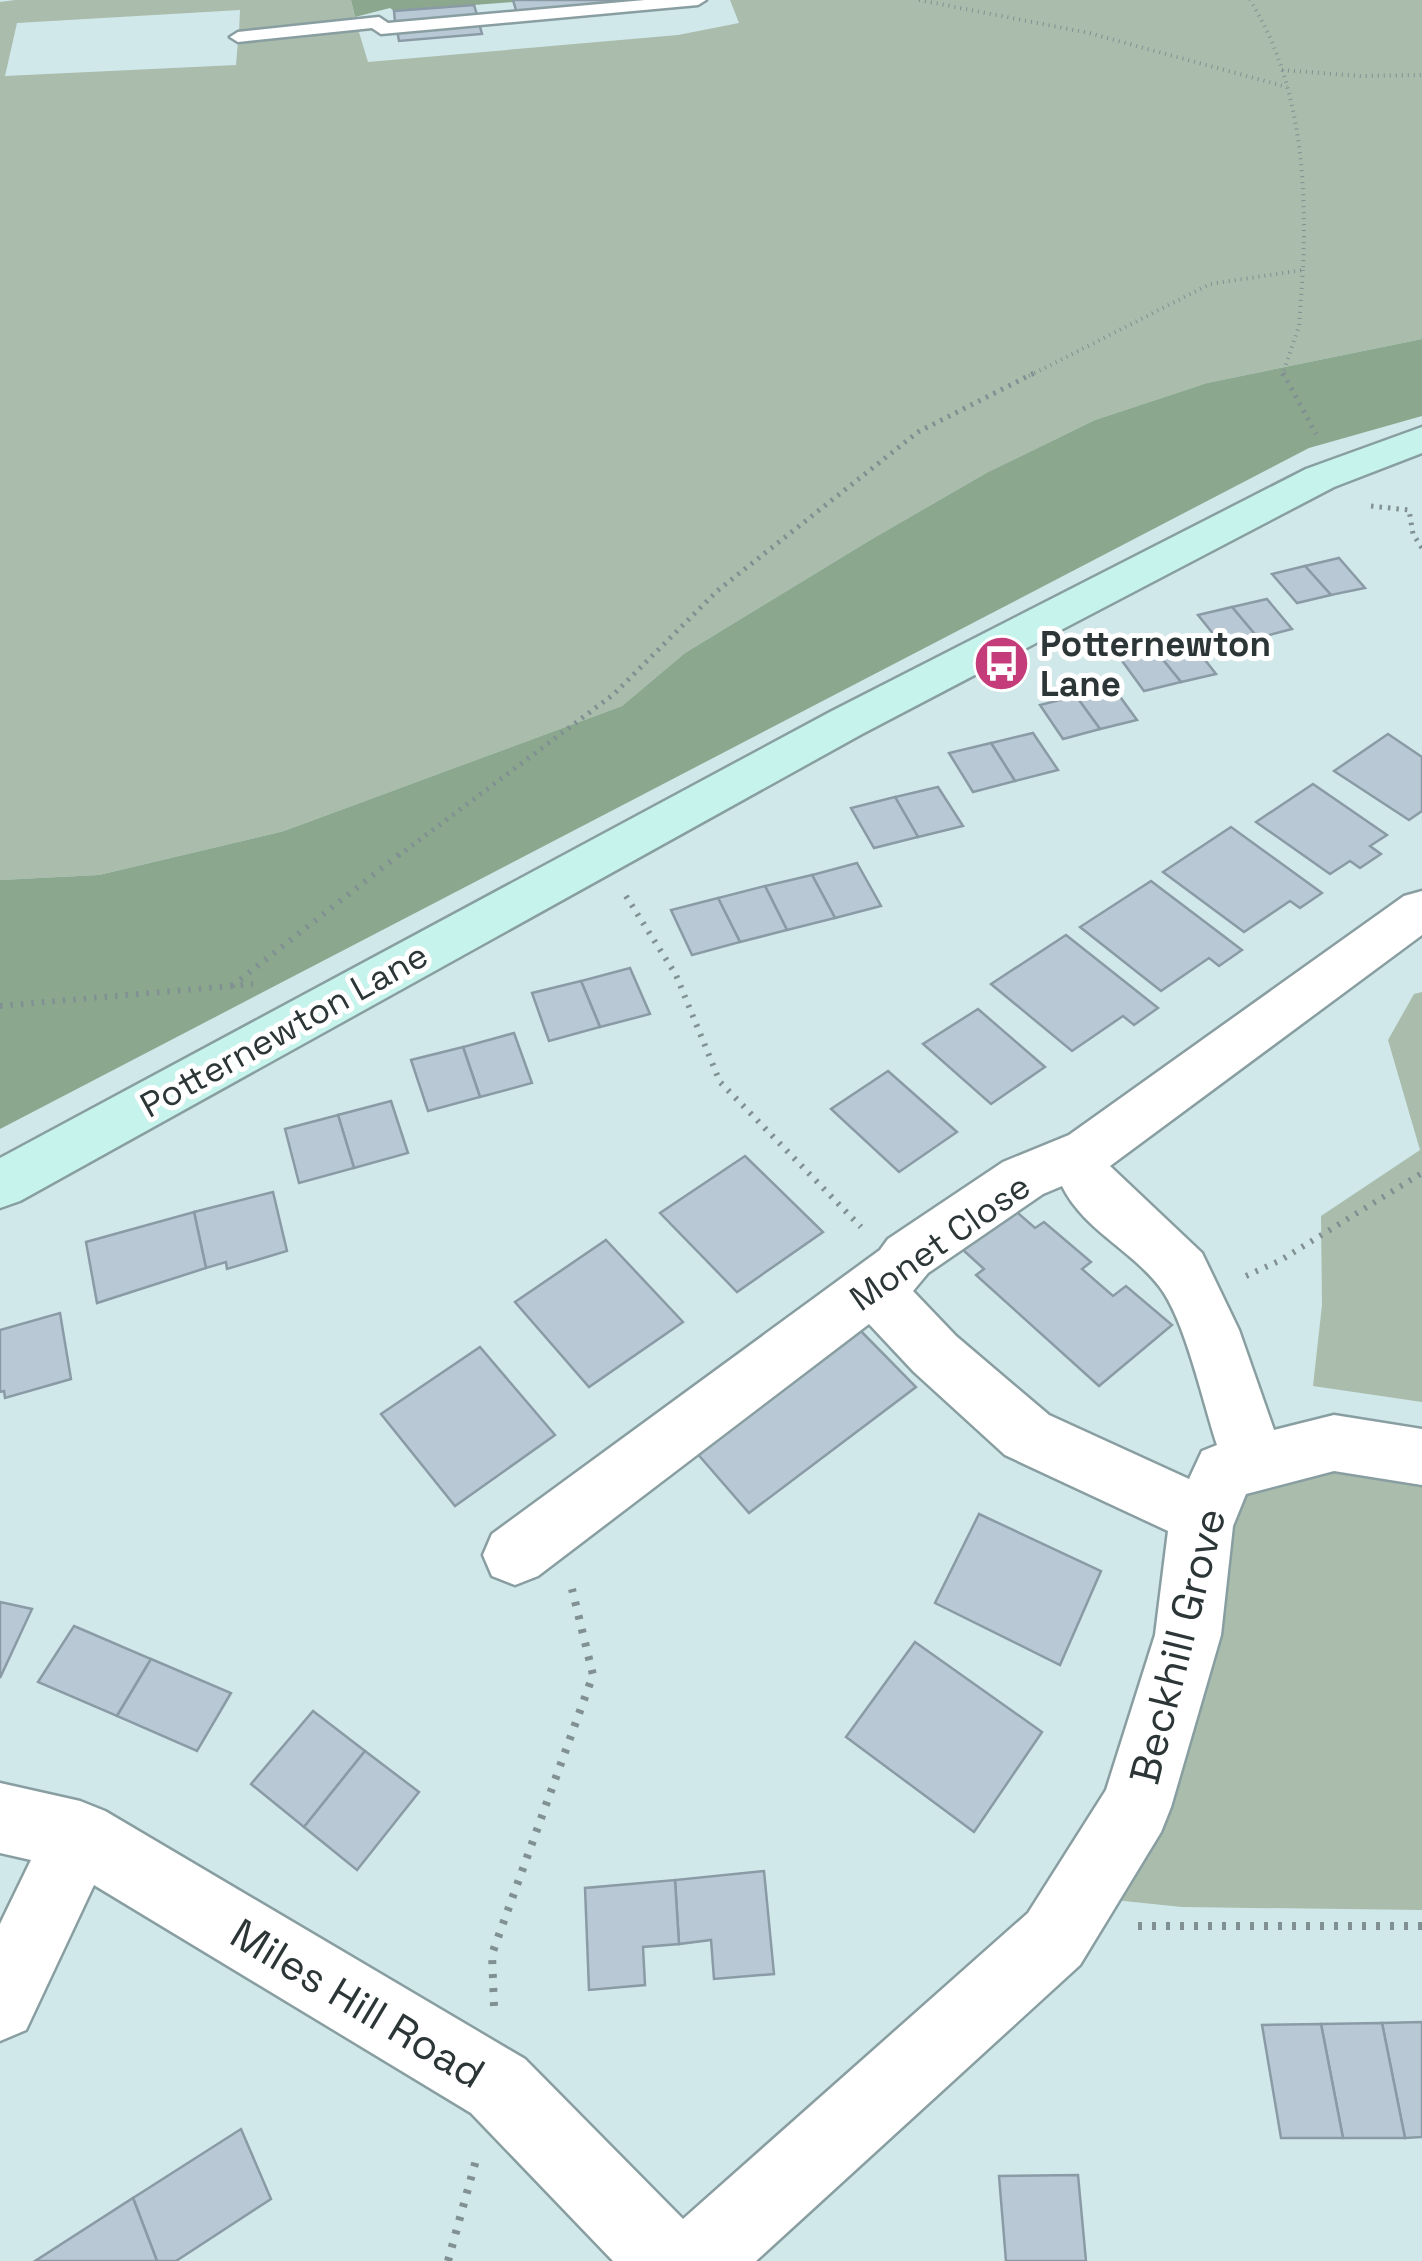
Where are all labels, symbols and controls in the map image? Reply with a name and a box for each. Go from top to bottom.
place label: Potternewton Lane [1040,622,1271,706]
bus stop icon: Potternewton Lane [971,634,1031,694]
street label: Potternewton Lane [132,933,436,1127]
street label: Monet Close [841,1164,1039,1320]
street label: Beckhill Grove [1118,1503,1237,1789]
street label: Miles Hill Road [221,1907,494,2100]

